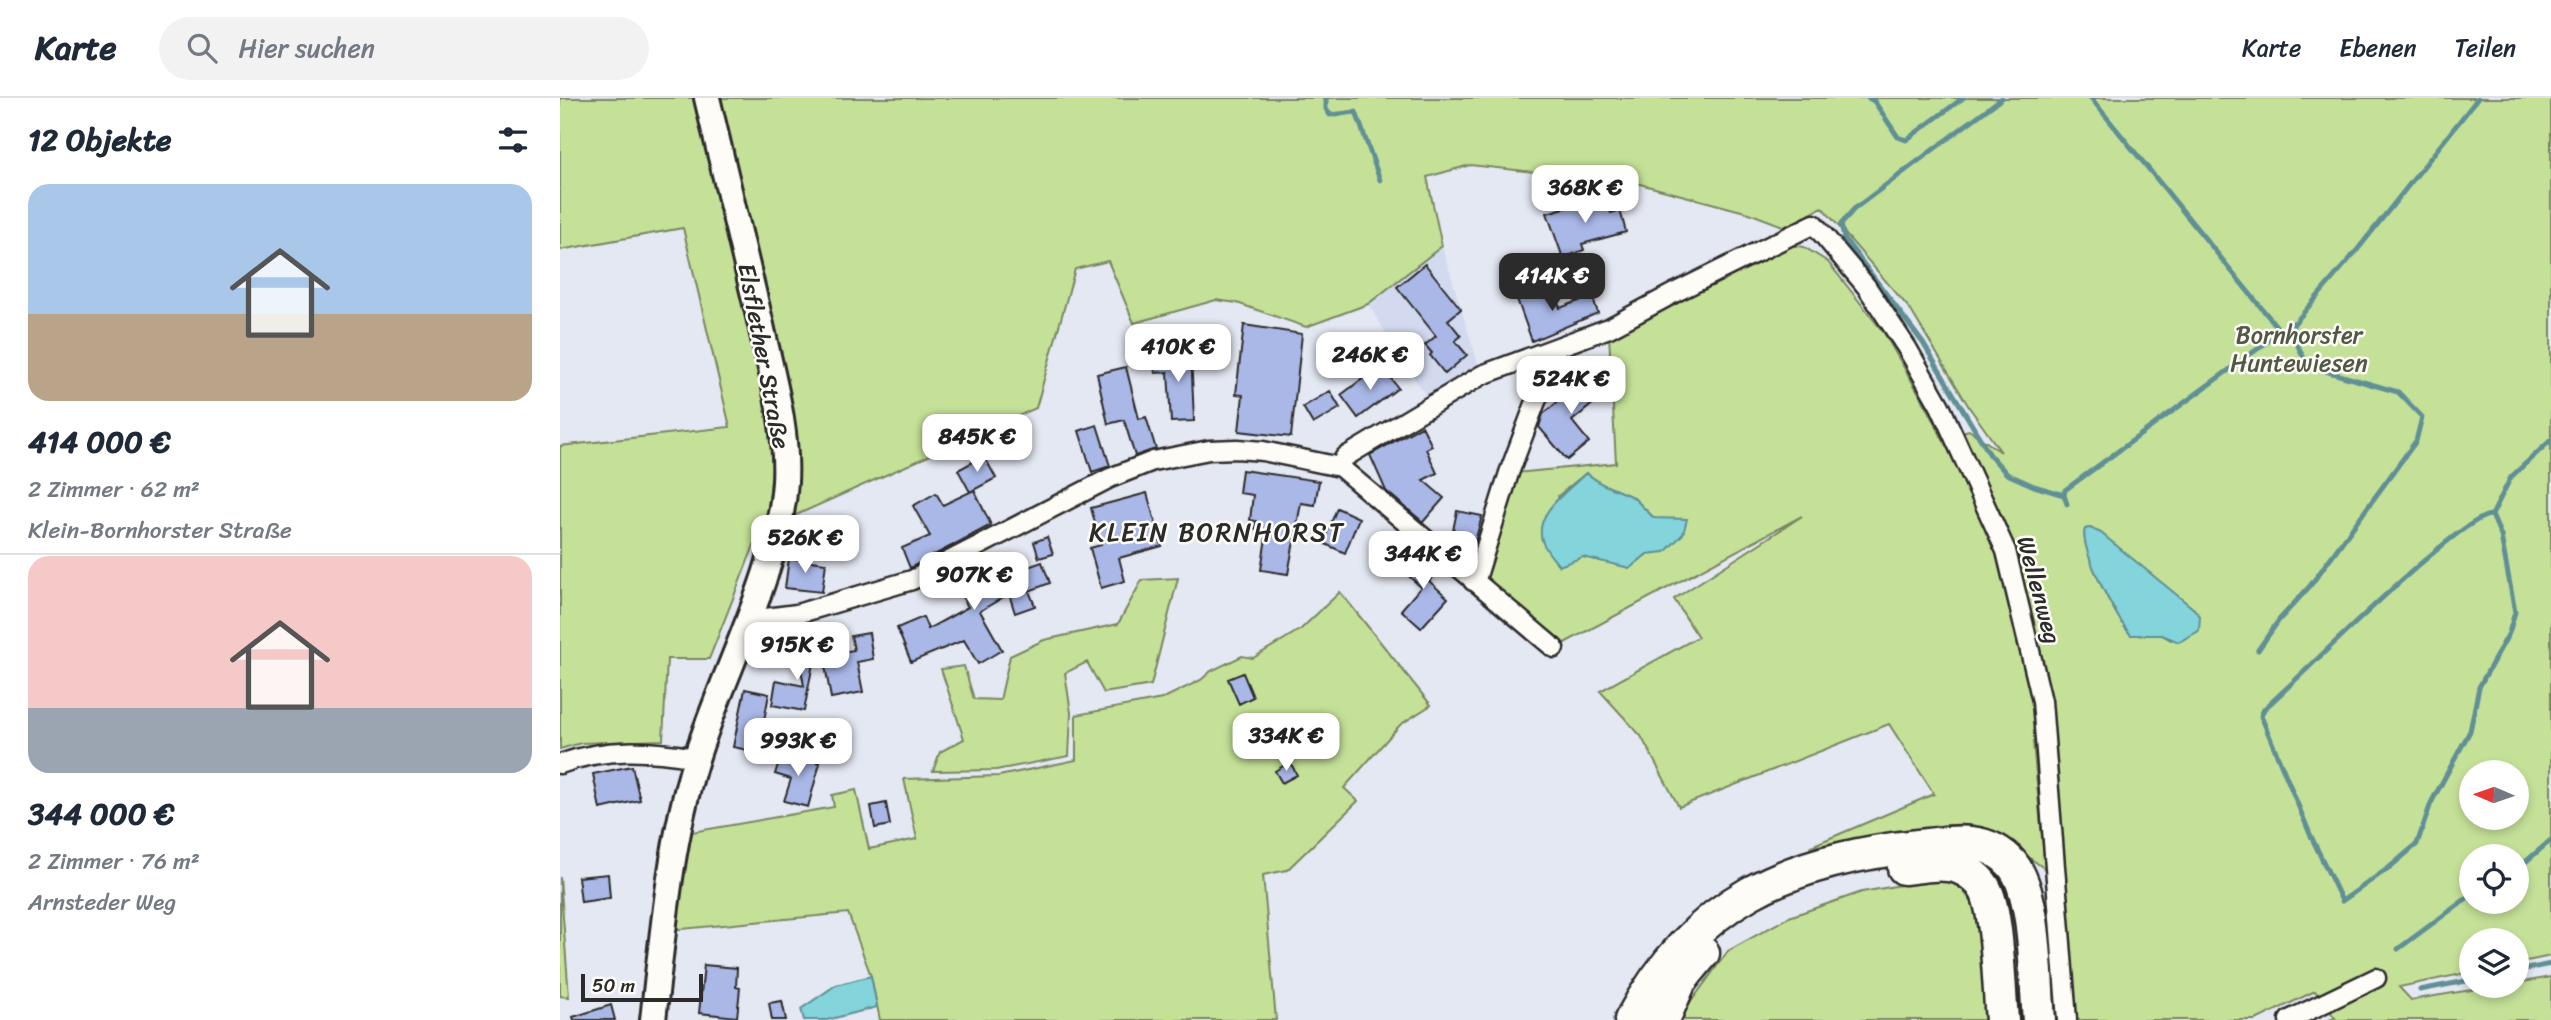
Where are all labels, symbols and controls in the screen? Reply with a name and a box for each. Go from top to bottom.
search box [159,17,649,80]
text: Karte [35,19,117,77]
text: Hier suchen [239,25,375,71]
text: Karte [2242,27,2301,69]
text: Ebenen [2339,27,2417,69]
text: Teilen [2455,27,2516,69]
icon: search [183,29,221,67]
text: 12 Objekte [28,113,172,167]
icon: filters [494,121,532,159]
pin: 368K € [1528,166,1642,225]
text: 368K € [1548,167,1622,208]
icon: home [217,230,343,356]
pin: 414K € [1495,254,1609,313]
text: 414K € [1515,255,1589,296]
street label: Elsflether Straße [725,259,803,453]
park label: Bornhorster Huntewiesen [2230,314,2368,384]
pin: 410K € [1121,324,1235,384]
text: 410K € [1141,326,1215,367]
pin: 246K € [1313,332,1427,392]
text: 246K € [1332,334,1408,375]
pin: 524K € [1514,356,1628,416]
text: 524K € [1533,358,1609,399]
pin: 845K € [920,414,1034,474]
text: 414 000 € [28,415,171,469]
text: 845K € [938,416,1016,457]
text: 2 Zimmer · 62 m² [28,469,200,510]
district label: KLEIN BORNHORST [1089,509,1345,555]
text: Klein-Bornhorster Straße [28,510,292,551]
pin: 526K € [748,516,862,575]
text: 526K € [767,517,843,558]
street label: Wellenweg [2004,531,2074,649]
pin: 344K € [1366,532,1480,591]
text: 344K € [1385,533,1461,574]
pin: 907K € [917,552,1031,612]
text: 907K € [935,554,1013,595]
icon: home [217,602,343,728]
pin: 915K € [740,622,854,682]
text: 915K € [760,624,834,665]
pin: 334K € [1229,714,1343,773]
text: 334K € [1249,715,1323,756]
pin: 993K € [741,718,855,778]
text: 993K € [760,720,836,761]
north arrow [2459,760,2529,830]
map controls [2459,760,2529,998]
text: 344 000 € [28,787,174,841]
text: 2 Zimmer · 76 m² [28,841,200,882]
button: locate [2459,844,2529,914]
text: Arnsteder Weg [28,882,176,923]
button: layers [2459,928,2529,998]
text: 50 m [592,969,635,1002]
scale bar [581,971,704,1003]

